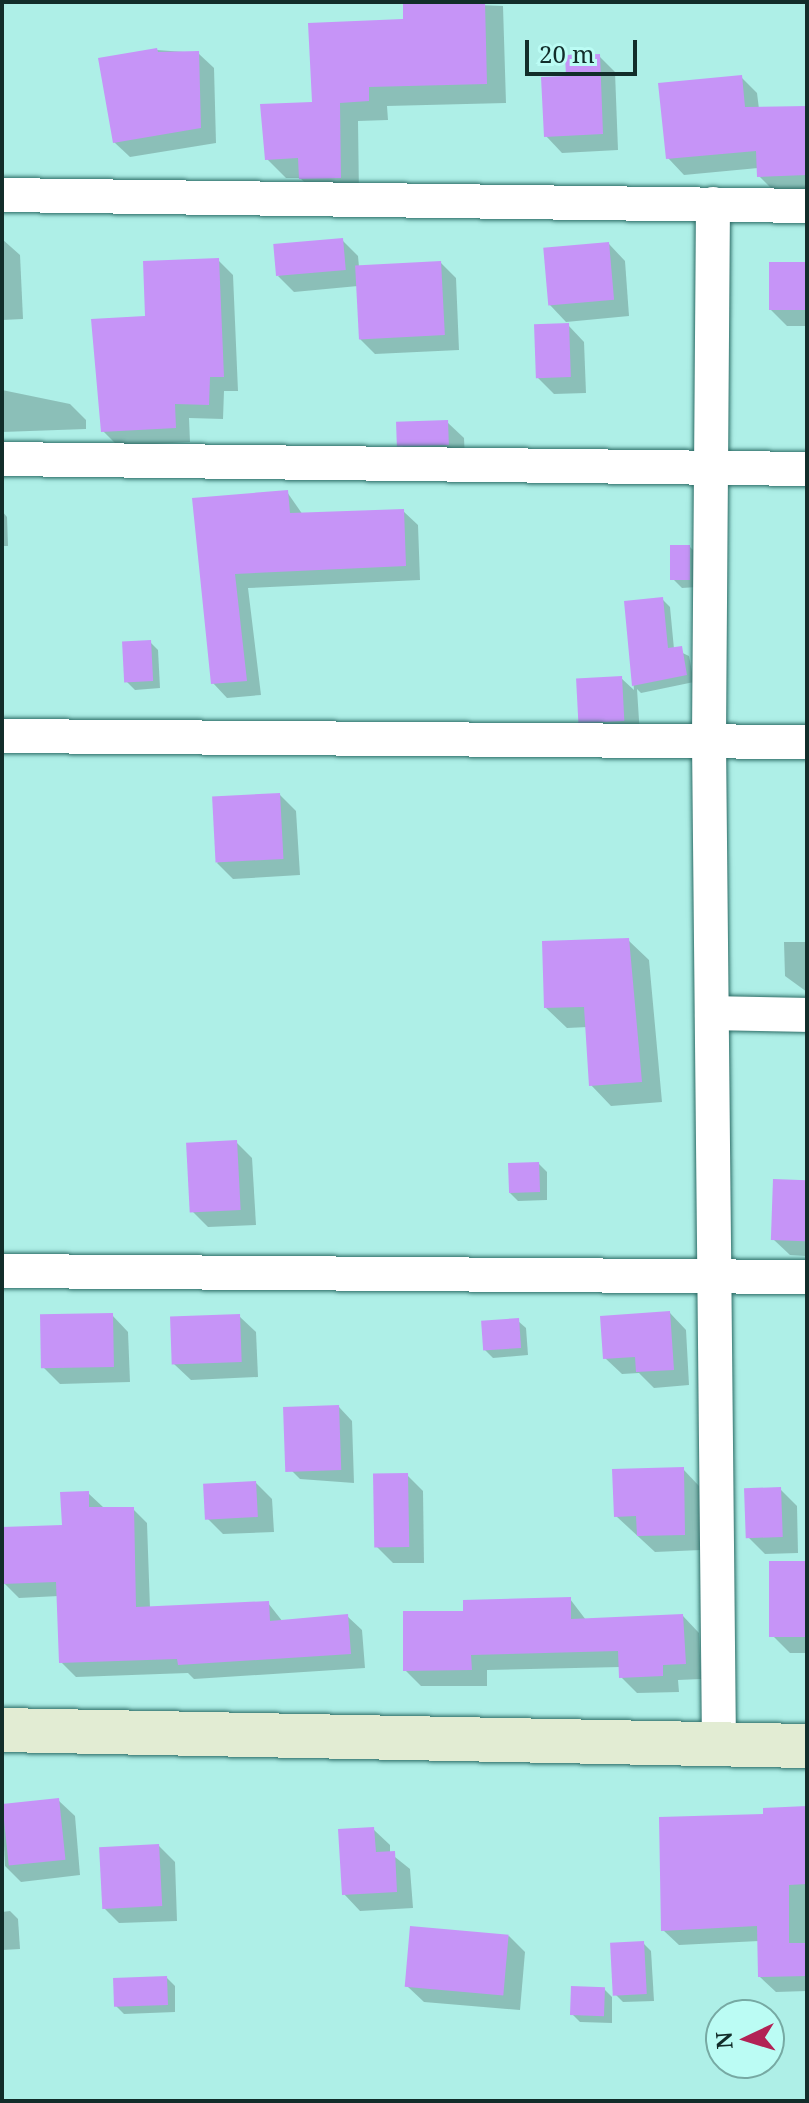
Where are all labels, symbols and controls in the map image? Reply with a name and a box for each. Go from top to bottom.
scale bar [529,24,641,74]
text: 20 m [539,37,595,70]
north arrow [705,1999,785,2079]
text: N [707,2031,739,2050]

